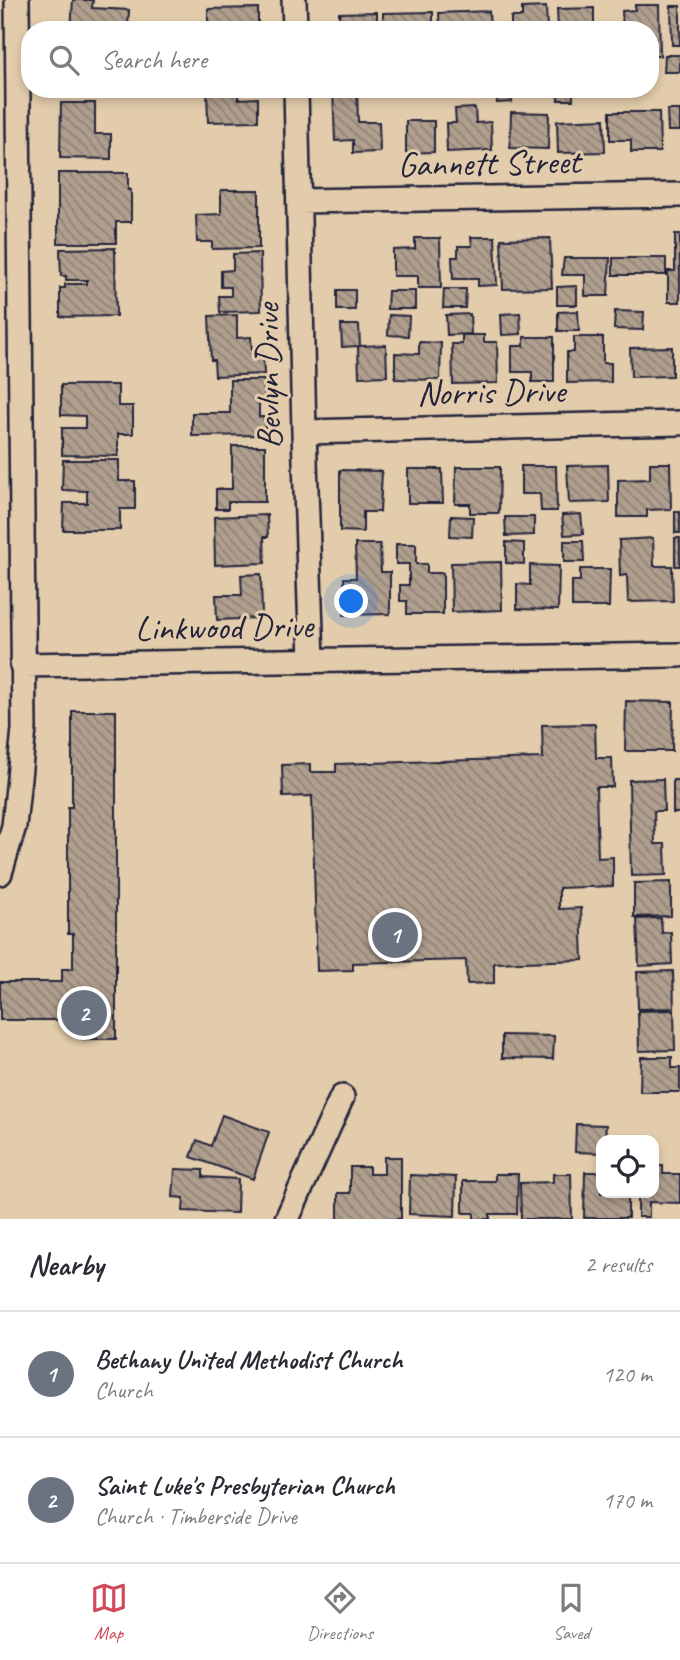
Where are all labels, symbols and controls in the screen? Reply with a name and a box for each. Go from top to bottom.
search box [21,21,659,98]
icon: search [45,41,83,79]
text: Search here [101,43,207,76]
street label: Gannett Street [397,139,584,187]
street label: Bevlyn Drive [244,300,292,449]
street label: Norris Drive [417,368,568,416]
your location [334,584,368,618]
street label: Linkwood Drive [135,603,316,651]
pin: 1 [372,909,418,961]
pin: 2 [61,987,107,1039]
map controls [596,1135,659,1198]
button: locate [596,1135,659,1198]
text: Nearby [28,1246,104,1284]
text: 2 results [585,1250,652,1279]
text: Bethany United Methodist Church [95,1343,402,1376]
text: 1 [46,1360,56,1389]
text: 120 m [603,1360,652,1389]
text: Church [95,1376,153,1405]
text: Saint Luke's Presbyterian Church [95,1469,395,1502]
text: 2 [46,1486,56,1515]
text: 170 m [603,1486,652,1515]
text: Church · Timberside Drive [95,1502,297,1531]
tab: Map [90,1579,128,1645]
tab: Directions [307,1579,373,1645]
tab: Saved [552,1579,590,1645]

